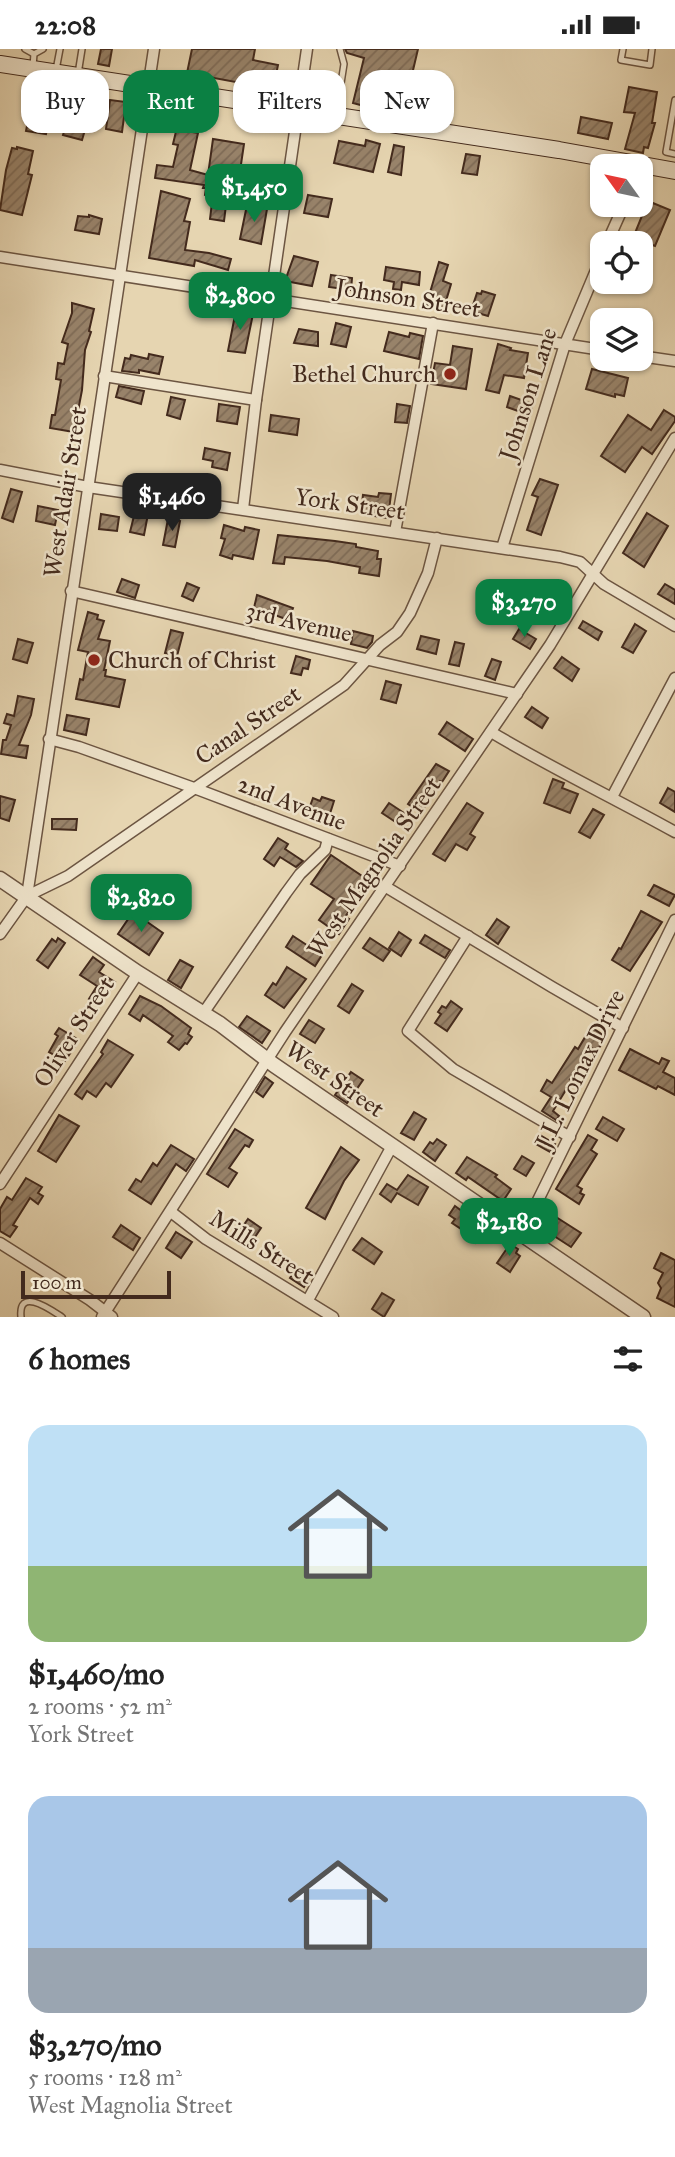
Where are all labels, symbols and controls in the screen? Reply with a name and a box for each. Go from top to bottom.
text: 22:08 [35,9,96,41]
chip: Buy [21,70,109,133]
chip: Rent [123,70,219,133]
chip: Filters [233,70,346,133]
chip: New [360,70,454,133]
north arrow [590,154,653,217]
map controls [590,154,653,371]
pin: $1,450 [197,165,311,224]
text: $1,450 [221,173,287,201]
button: locate [590,231,653,294]
street label: Johnson Street [330,271,483,324]
pin: $2,800 [183,273,297,332]
text: $2,800 [205,281,275,309]
button: layers [590,308,653,371]
street label: Johnson Lane [492,324,564,467]
place label: Bethel Church [292,359,436,389]
marker: Bethel Church [442,366,458,382]
street label: West Adair Street [37,404,93,580]
pin: $1,460 [115,473,229,533]
street label: York Street [293,481,407,527]
text: $1,460 [138,482,206,510]
pin: $3,270 [467,579,581,639]
text: $3,270 [491,588,557,616]
street label: 3rd Avenue [243,595,355,649]
place label: Church of Christ [108,645,276,675]
marker: Church of Christ [86,652,102,668]
street label: Canal Street [189,678,307,771]
street label: 2nd Avenue [233,769,351,837]
street label: West Magnolia Street [300,771,448,963]
pin: $2,820 [84,875,198,934]
text: $2,820 [107,883,175,911]
street label: Oliver Street [27,971,121,1093]
street label: J.L. Lomax Drive [527,984,632,1156]
street label: West Street [280,1034,391,1124]
pin: $2,180 [452,1199,566,1258]
street label: Mills Street [204,1203,320,1291]
text: $2,180 [476,1207,542,1235]
scale bar [21,1268,172,1300]
text: 100 m [32,1271,82,1294]
icon: filters [609,1340,647,1378]
text: 6 homes [28,1341,130,1377]
icon: home [275,1471,401,1597]
text: $1,460/mo [28,1656,164,1692]
text: 2 rooms · 52 m² [28,1692,172,1720]
text: York Street [28,1720,134,1748]
icon: home [275,1842,401,1968]
text: $3,270/mo [28,2027,162,2063]
text: 5 rooms · 128 m² [28,2063,182,2091]
text: West Magnolia Street [28,2091,233,2119]

